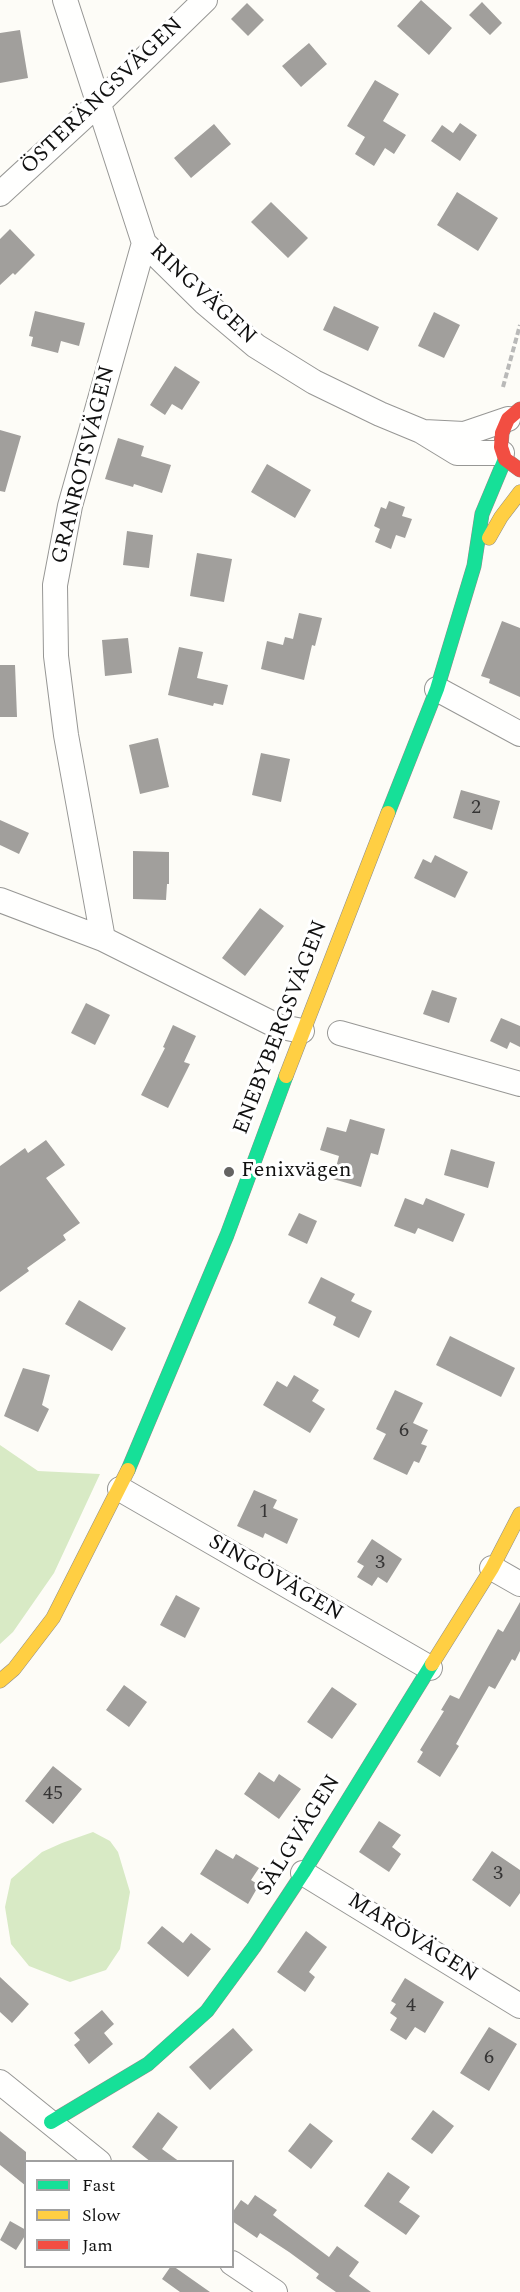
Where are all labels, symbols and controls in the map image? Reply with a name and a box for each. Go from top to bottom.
street label: ÖSTERÄNGSVÄGEN [17,13,189,181]
street label: RINGVÄGEN [143,239,261,351]
street label: GRANROTSVÄGEN [48,363,122,567]
house number: 2 [471,797,481,821]
street label: ENEBYBERGSVÄGEN [229,917,335,1139]
place label: Fenixvägen [241,1159,351,1185]
marker: Fenixvägen [222,1165,236,1179]
house number: 6 [399,1420,409,1444]
house number: 1 [259,1501,269,1525]
street label: SINGÖVÄGEN [203,1530,347,1628]
house number: 3 [375,1552,385,1576]
street label: SÄLGVÄGEN [252,1771,348,1901]
house number: 45 [43,1783,63,1807]
house number: 3 [493,1863,503,1887]
street label: MARÖVÄGEN [342,1888,482,1990]
house number: 4 [406,1995,416,2019]
house number: 6 [484,2047,494,2071]
legend [24,2160,234,2268]
text: Fast [82,2172,115,2199]
text: Slow [82,2202,120,2229]
text: Jam [82,2232,113,2259]

